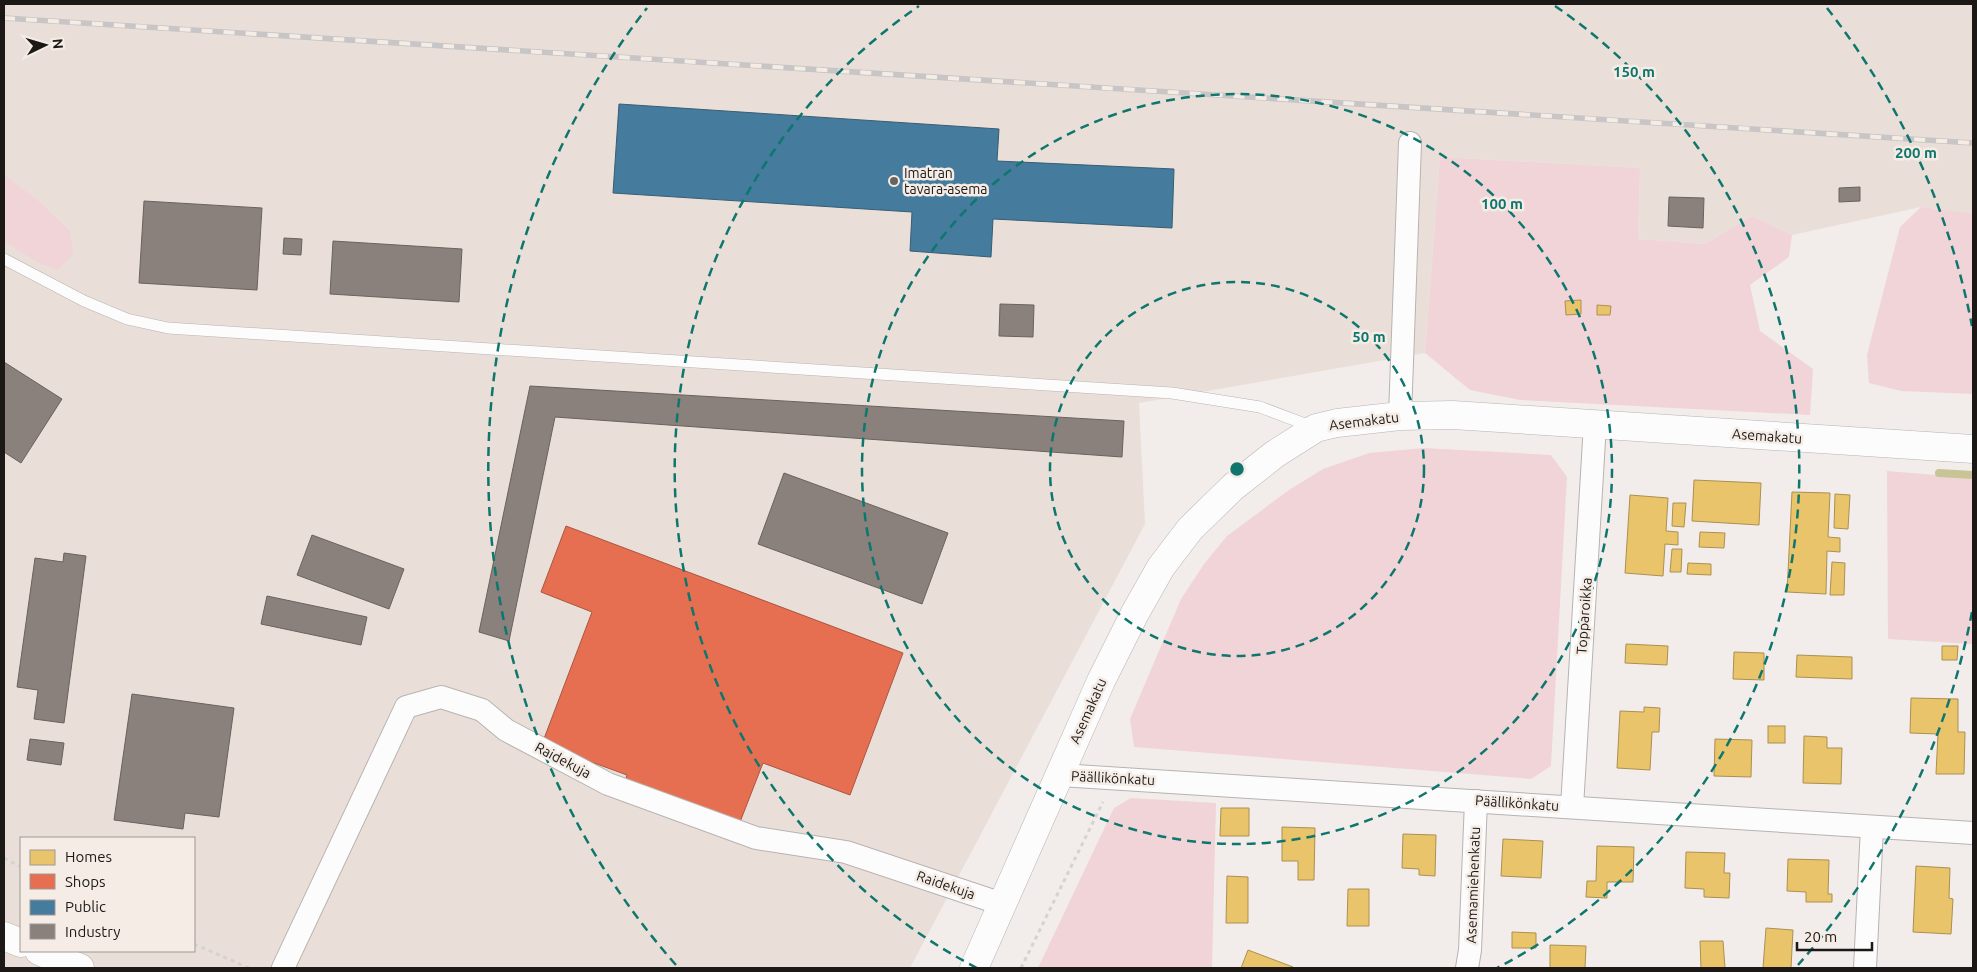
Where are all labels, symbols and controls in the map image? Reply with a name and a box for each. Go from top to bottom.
north arrow [20,20,70,70]
text: N [50,38,66,50]
text: 150 m [1613,63,1655,80]
text: 200 m [1895,144,1937,161]
place label: Imatran tavara-asema [904,165,988,197]
marker: Imatran tavara-asema [888,175,900,187]
text: 100 m [1481,195,1523,212]
text: 50 m [1352,328,1386,345]
street label: Asemakatu [1328,409,1400,433]
street label: Asemakatu [1731,426,1803,446]
centre of rings [1228,460,1246,478]
street label: Topparoikka [1573,577,1595,655]
street label: Asemakatu [1066,676,1110,746]
street label: Raidekuja [532,739,594,781]
street label: Päällikönkatu [1071,768,1155,788]
street label: Päällikönkatu [1474,792,1560,814]
street label: Asemamiehenkatu [1463,826,1483,944]
legend [20,837,195,952]
text: Homes [65,848,112,865]
street label: Raidekuja [915,868,977,902]
text: Shops [65,873,106,890]
text: Public [65,898,106,915]
scale bar [1797,920,1872,952]
text: Industry [65,923,120,940]
text: 20 m [1804,928,1837,945]

